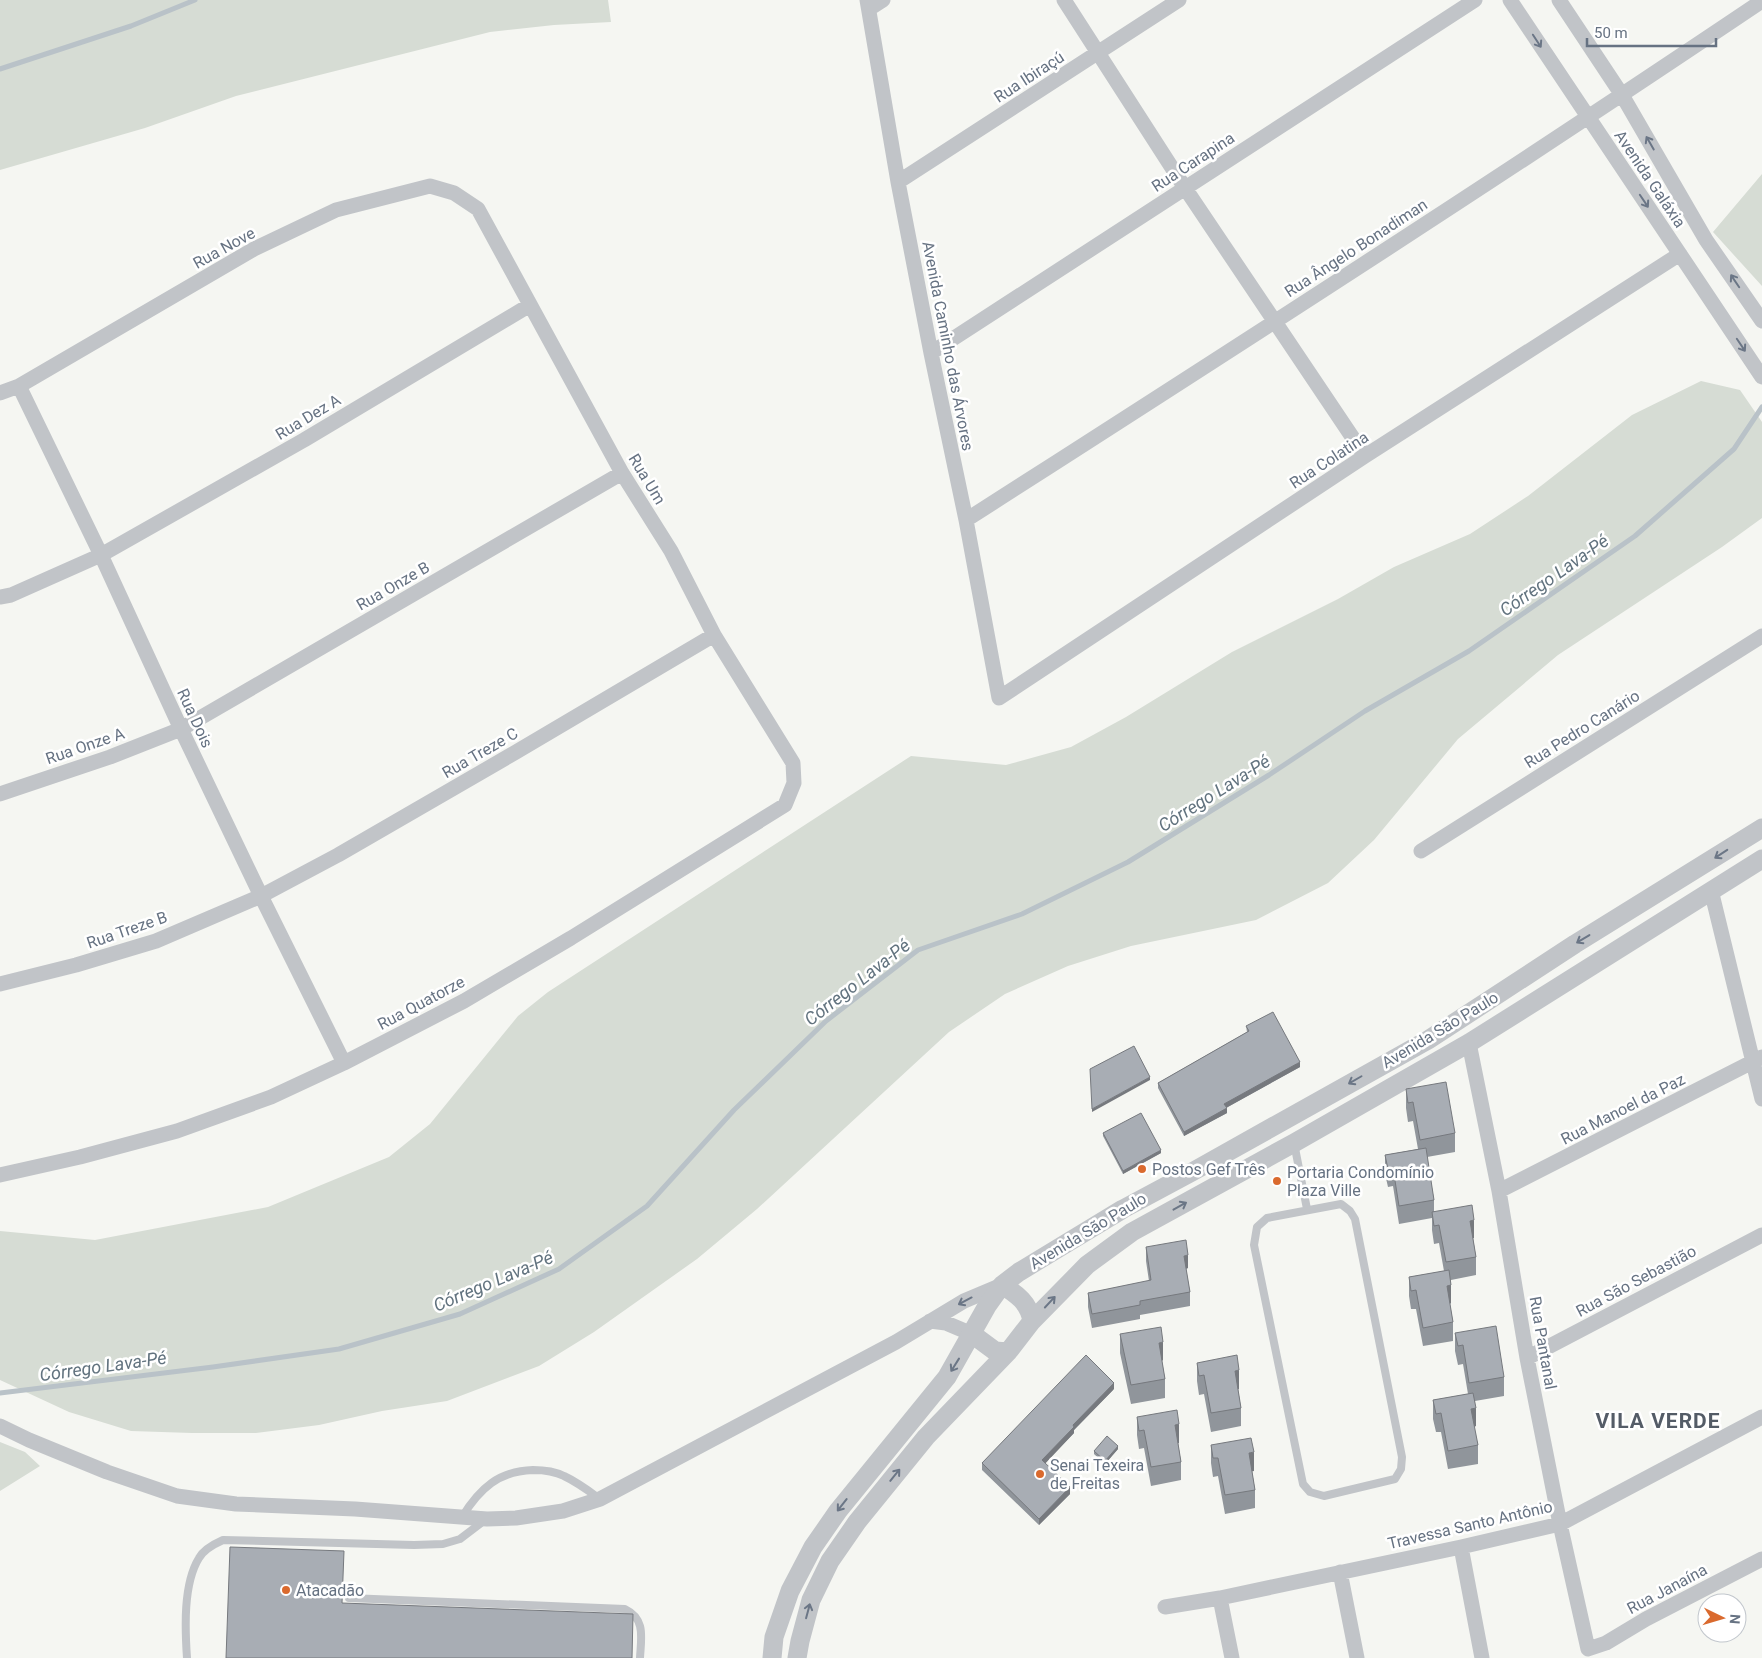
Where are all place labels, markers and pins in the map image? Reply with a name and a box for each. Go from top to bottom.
place label: Postos Gef Três [1152,1160,1265,1179]
marker: Postos Gef Três [1136,1163,1148,1175]
place label: Portaria Condomínio Plaza Ville [1287,1163,1434,1200]
marker: Portaria Condomínio Plaza Ville [1271,1175,1283,1187]
place label: Senai Texeira de Freitas [1050,1456,1144,1493]
marker: Senai Texeira de Freitas [1034,1468,1046,1480]
place label: Atacadão [296,1581,364,1600]
marker: Atacadão [280,1584,292,1596]

